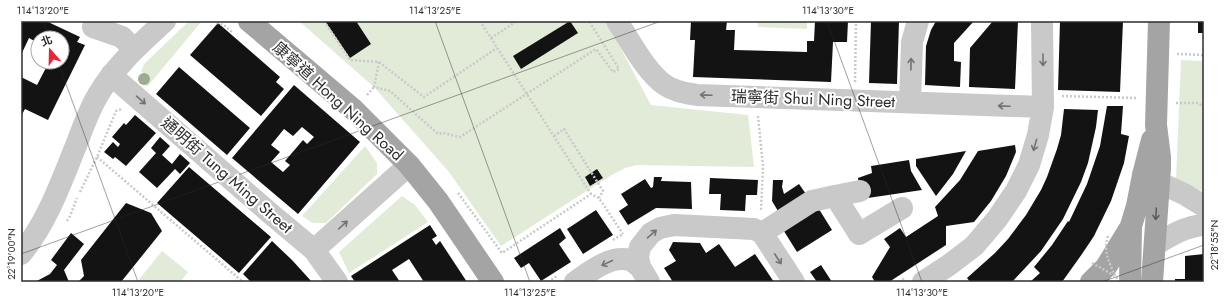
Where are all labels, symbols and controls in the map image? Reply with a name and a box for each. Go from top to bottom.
text: 114°13'20"E [17,3,69,18]
text: 114°13'25"E [409,3,461,18]
text: 114°13'30"E [802,3,854,18]
north arrow [30,30,70,70]
text: 北 [39,31,54,50]
street label: 康寧道 Hong Ning Road [268,36,408,166]
one-way arrow [1039,53,1047,66]
one-way arrow [907,58,915,71]
street label: 瑞寧街 Shui Ning Street [730,85,896,113]
one-way arrow [700,91,713,99]
one-way arrow [136,96,146,105]
one-way arrow [998,102,1011,110]
street label: 通明街 Tung Ming Street [156,111,298,239]
one-way arrow [1031,138,1038,151]
one-way arrow [1153,207,1160,220]
one-way arrow [338,220,348,229]
text: 22°18'55"N [1207,220,1222,270]
text: 22°19'00"N [4,228,19,280]
one-way arrow [647,229,657,239]
one-way arrow [774,253,783,264]
one-way arrow [601,260,613,267]
text: 114°13'20"E [112,285,164,300]
text: 114°13'25"E [504,285,556,300]
text: 114°13'30"E [896,285,948,300]

